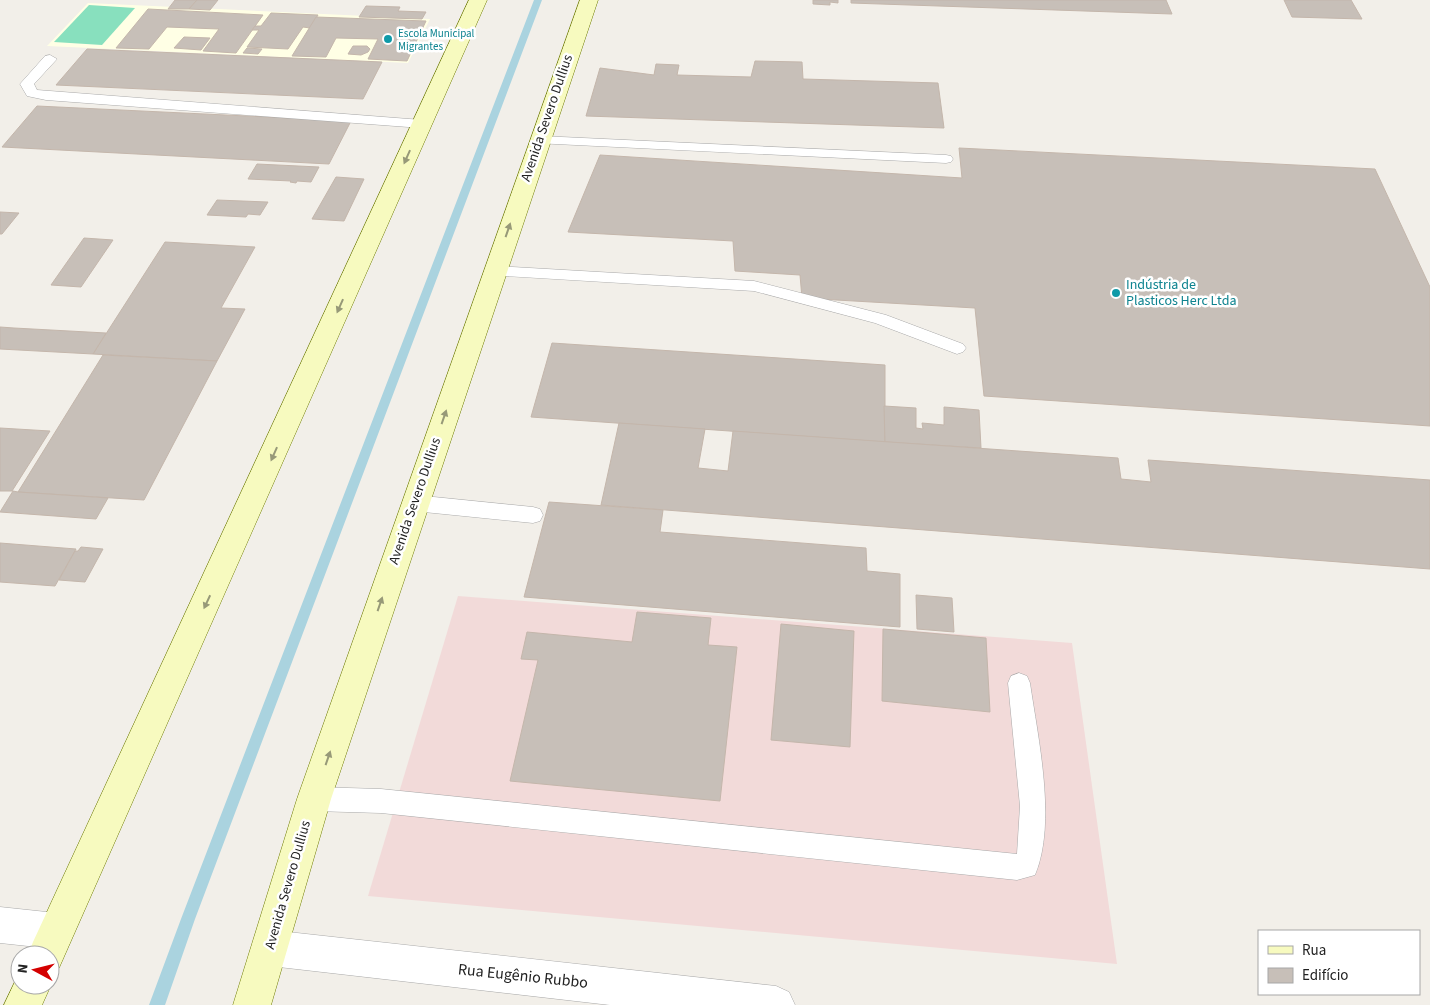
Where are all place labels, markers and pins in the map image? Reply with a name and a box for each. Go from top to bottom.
place label: Escola Municipal Migrantes [398,26,475,54]
marker: Escola Municipal Migrantes [382,33,394,45]
place label: Indústria de Plasticos Herc Ltda [1126,275,1237,311]
marker: Indústria de Plasticos Herc Ltda [1110,287,1122,299]

